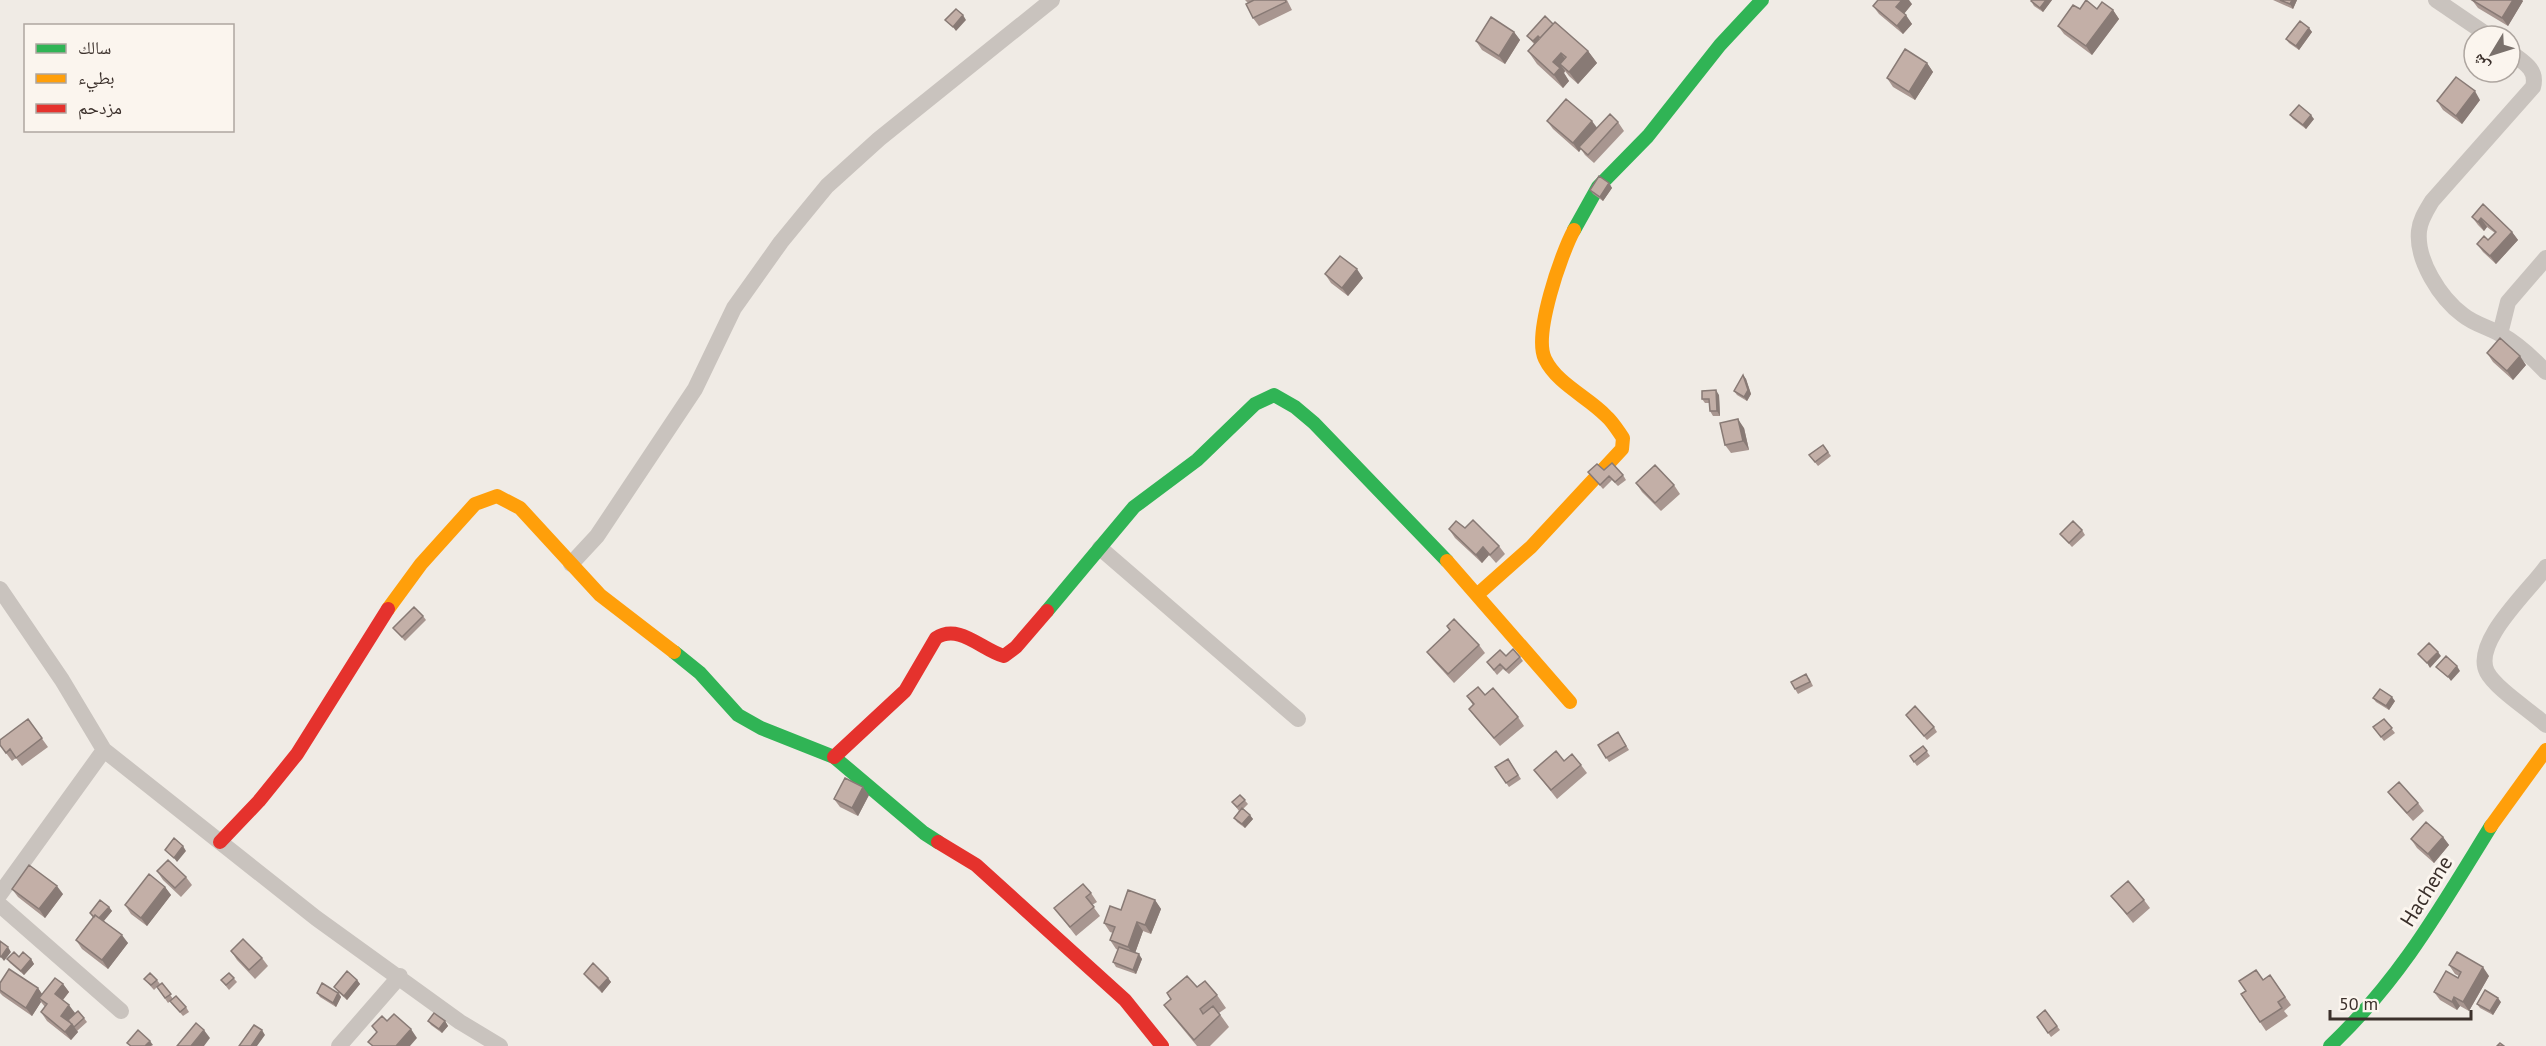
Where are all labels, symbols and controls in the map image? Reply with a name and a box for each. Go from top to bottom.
legend [24,24,234,132]
north arrow [2462,24,2522,84]
text: سالك [78,36,111,59]
text: ش [2467,50,2493,76]
text: بطيء [78,66,115,93]
text: مزدحم [78,96,122,120]
street label: Hachene [2394,851,2458,931]
scale bar [2330,983,2471,1021]
text: 50 m [2339,992,2378,1015]

